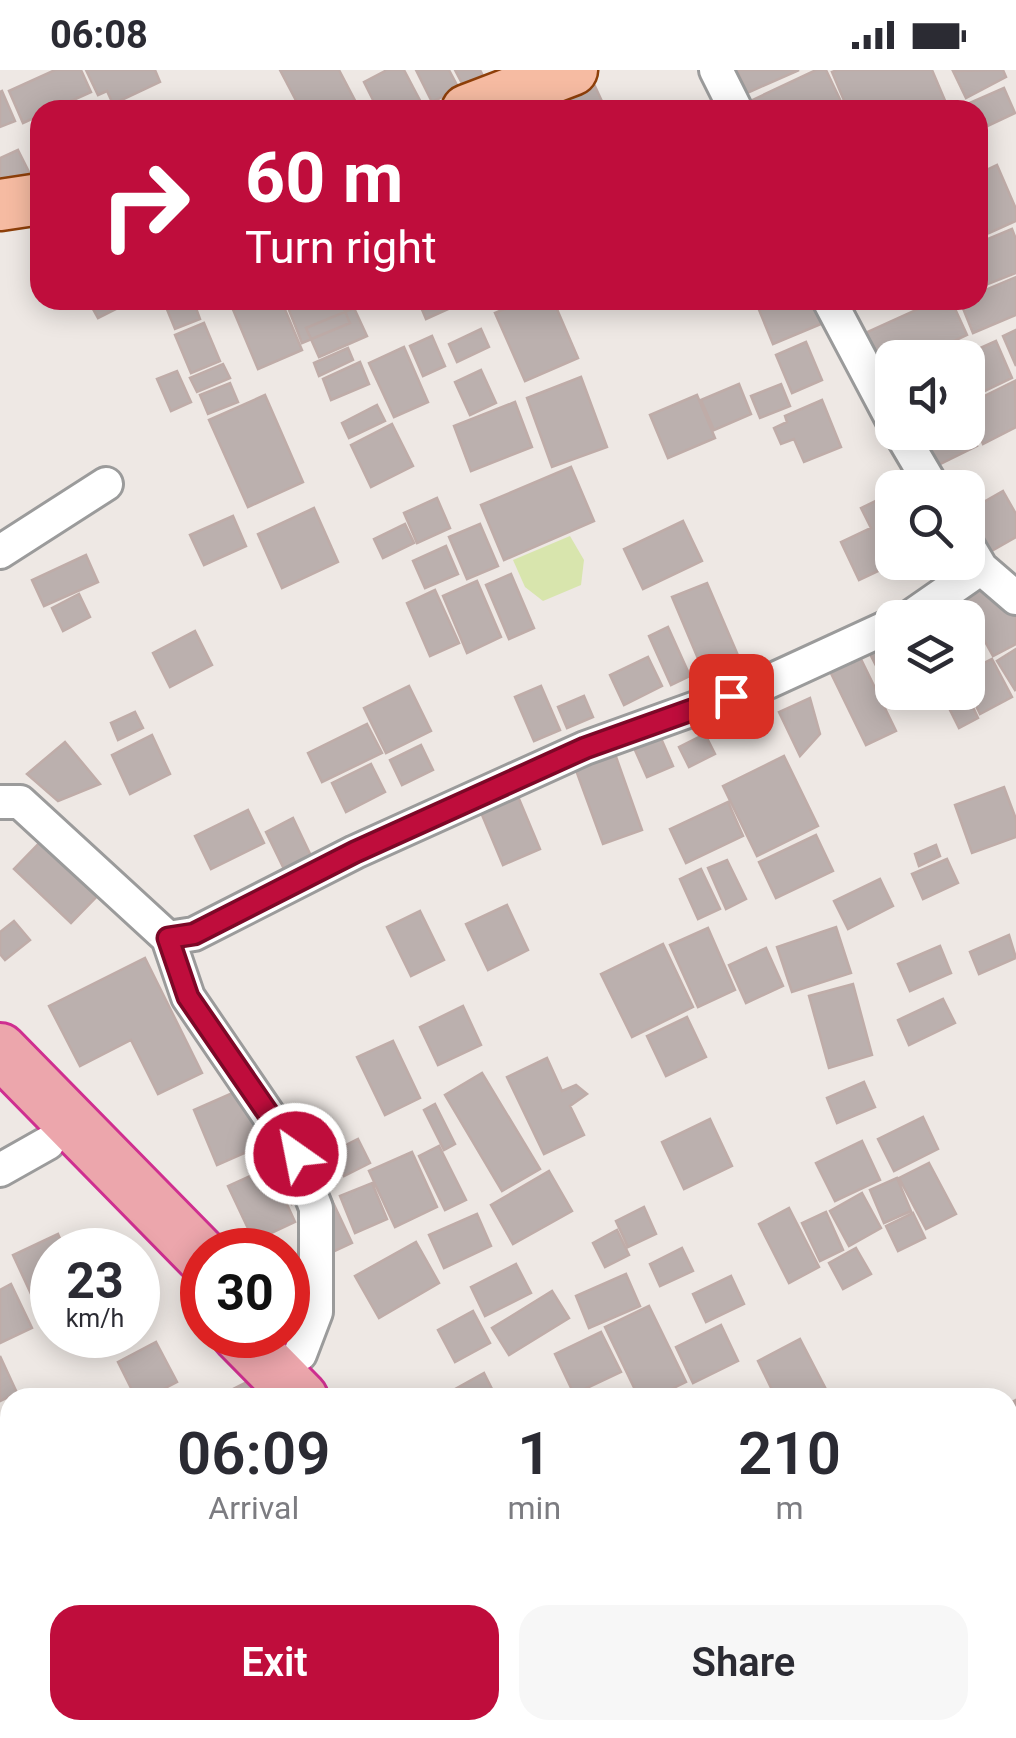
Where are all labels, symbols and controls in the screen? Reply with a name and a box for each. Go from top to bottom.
text: 06:08 [50,13,148,57]
text: 60 m [245,137,403,219]
icon: right [80,140,210,270]
text: Turn right [245,221,437,274]
map controls [875,340,985,710]
button: sound [875,340,985,450]
button: search [875,470,985,580]
button: layers [875,600,985,710]
pin [689,654,774,739]
icon: arrive [704,669,759,724]
position arrow [244,1102,348,1206]
speed limit sign: 30 [180,1228,310,1358]
text: 23 [66,1252,124,1310]
text: km/h [66,1304,124,1333]
text: 06:09 [177,1418,331,1489]
text: 1 [517,1418,551,1489]
text: 210 [738,1418,841,1489]
text: Arrival [208,1489,299,1527]
text: min [508,1489,561,1527]
text: m [775,1489,804,1527]
button: Exit [50,1605,499,1720]
button: Share [519,1605,968,1720]

